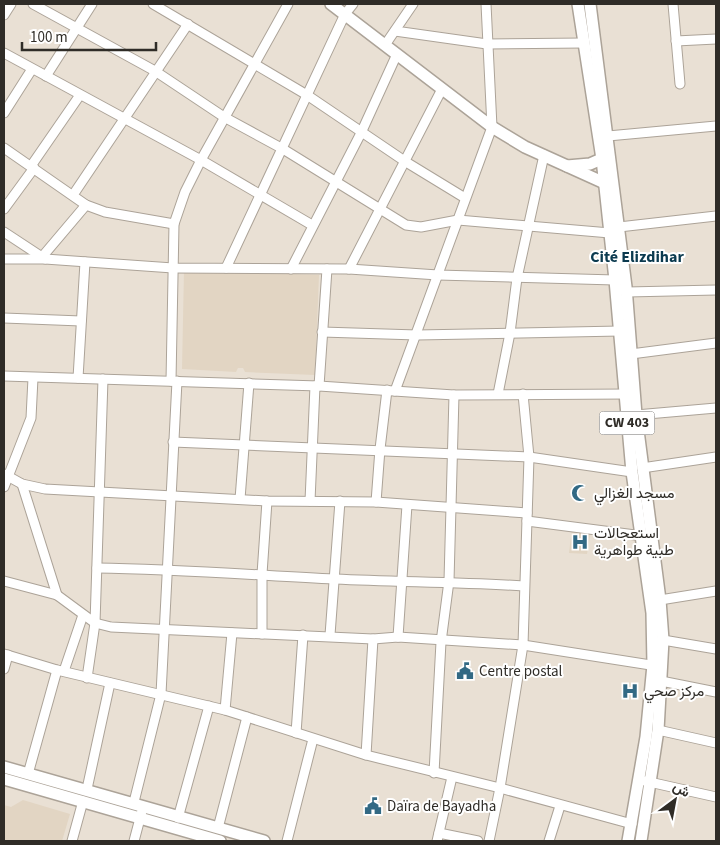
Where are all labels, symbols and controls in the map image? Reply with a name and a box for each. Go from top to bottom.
scale bar [22,20,156,52]
text: 100 m [30,27,68,48]
district label: Cité Elizdihar [590,246,684,268]
road number: CW 403 [600,412,654,434]
mosque icon: مسجد الغزالي [570,483,590,503]
place label: مسجد الغزالي [594,483,675,506]
place label: استعجالات طبية طواهرية [594,523,674,561]
hospital icon: استعجالات طبية طواهرية [570,532,590,552]
public building icon: Centre postal [455,661,475,681]
place label: Centre postal [479,661,562,682]
hospital icon: مركز صحي [620,681,640,701]
place label: مركز صحي [644,681,704,704]
north arrow [650,775,700,825]
text: ش [669,777,694,803]
public building icon: Daïra de Bayadha [363,796,383,816]
place label: Daïra de Bayadha [387,796,496,817]

